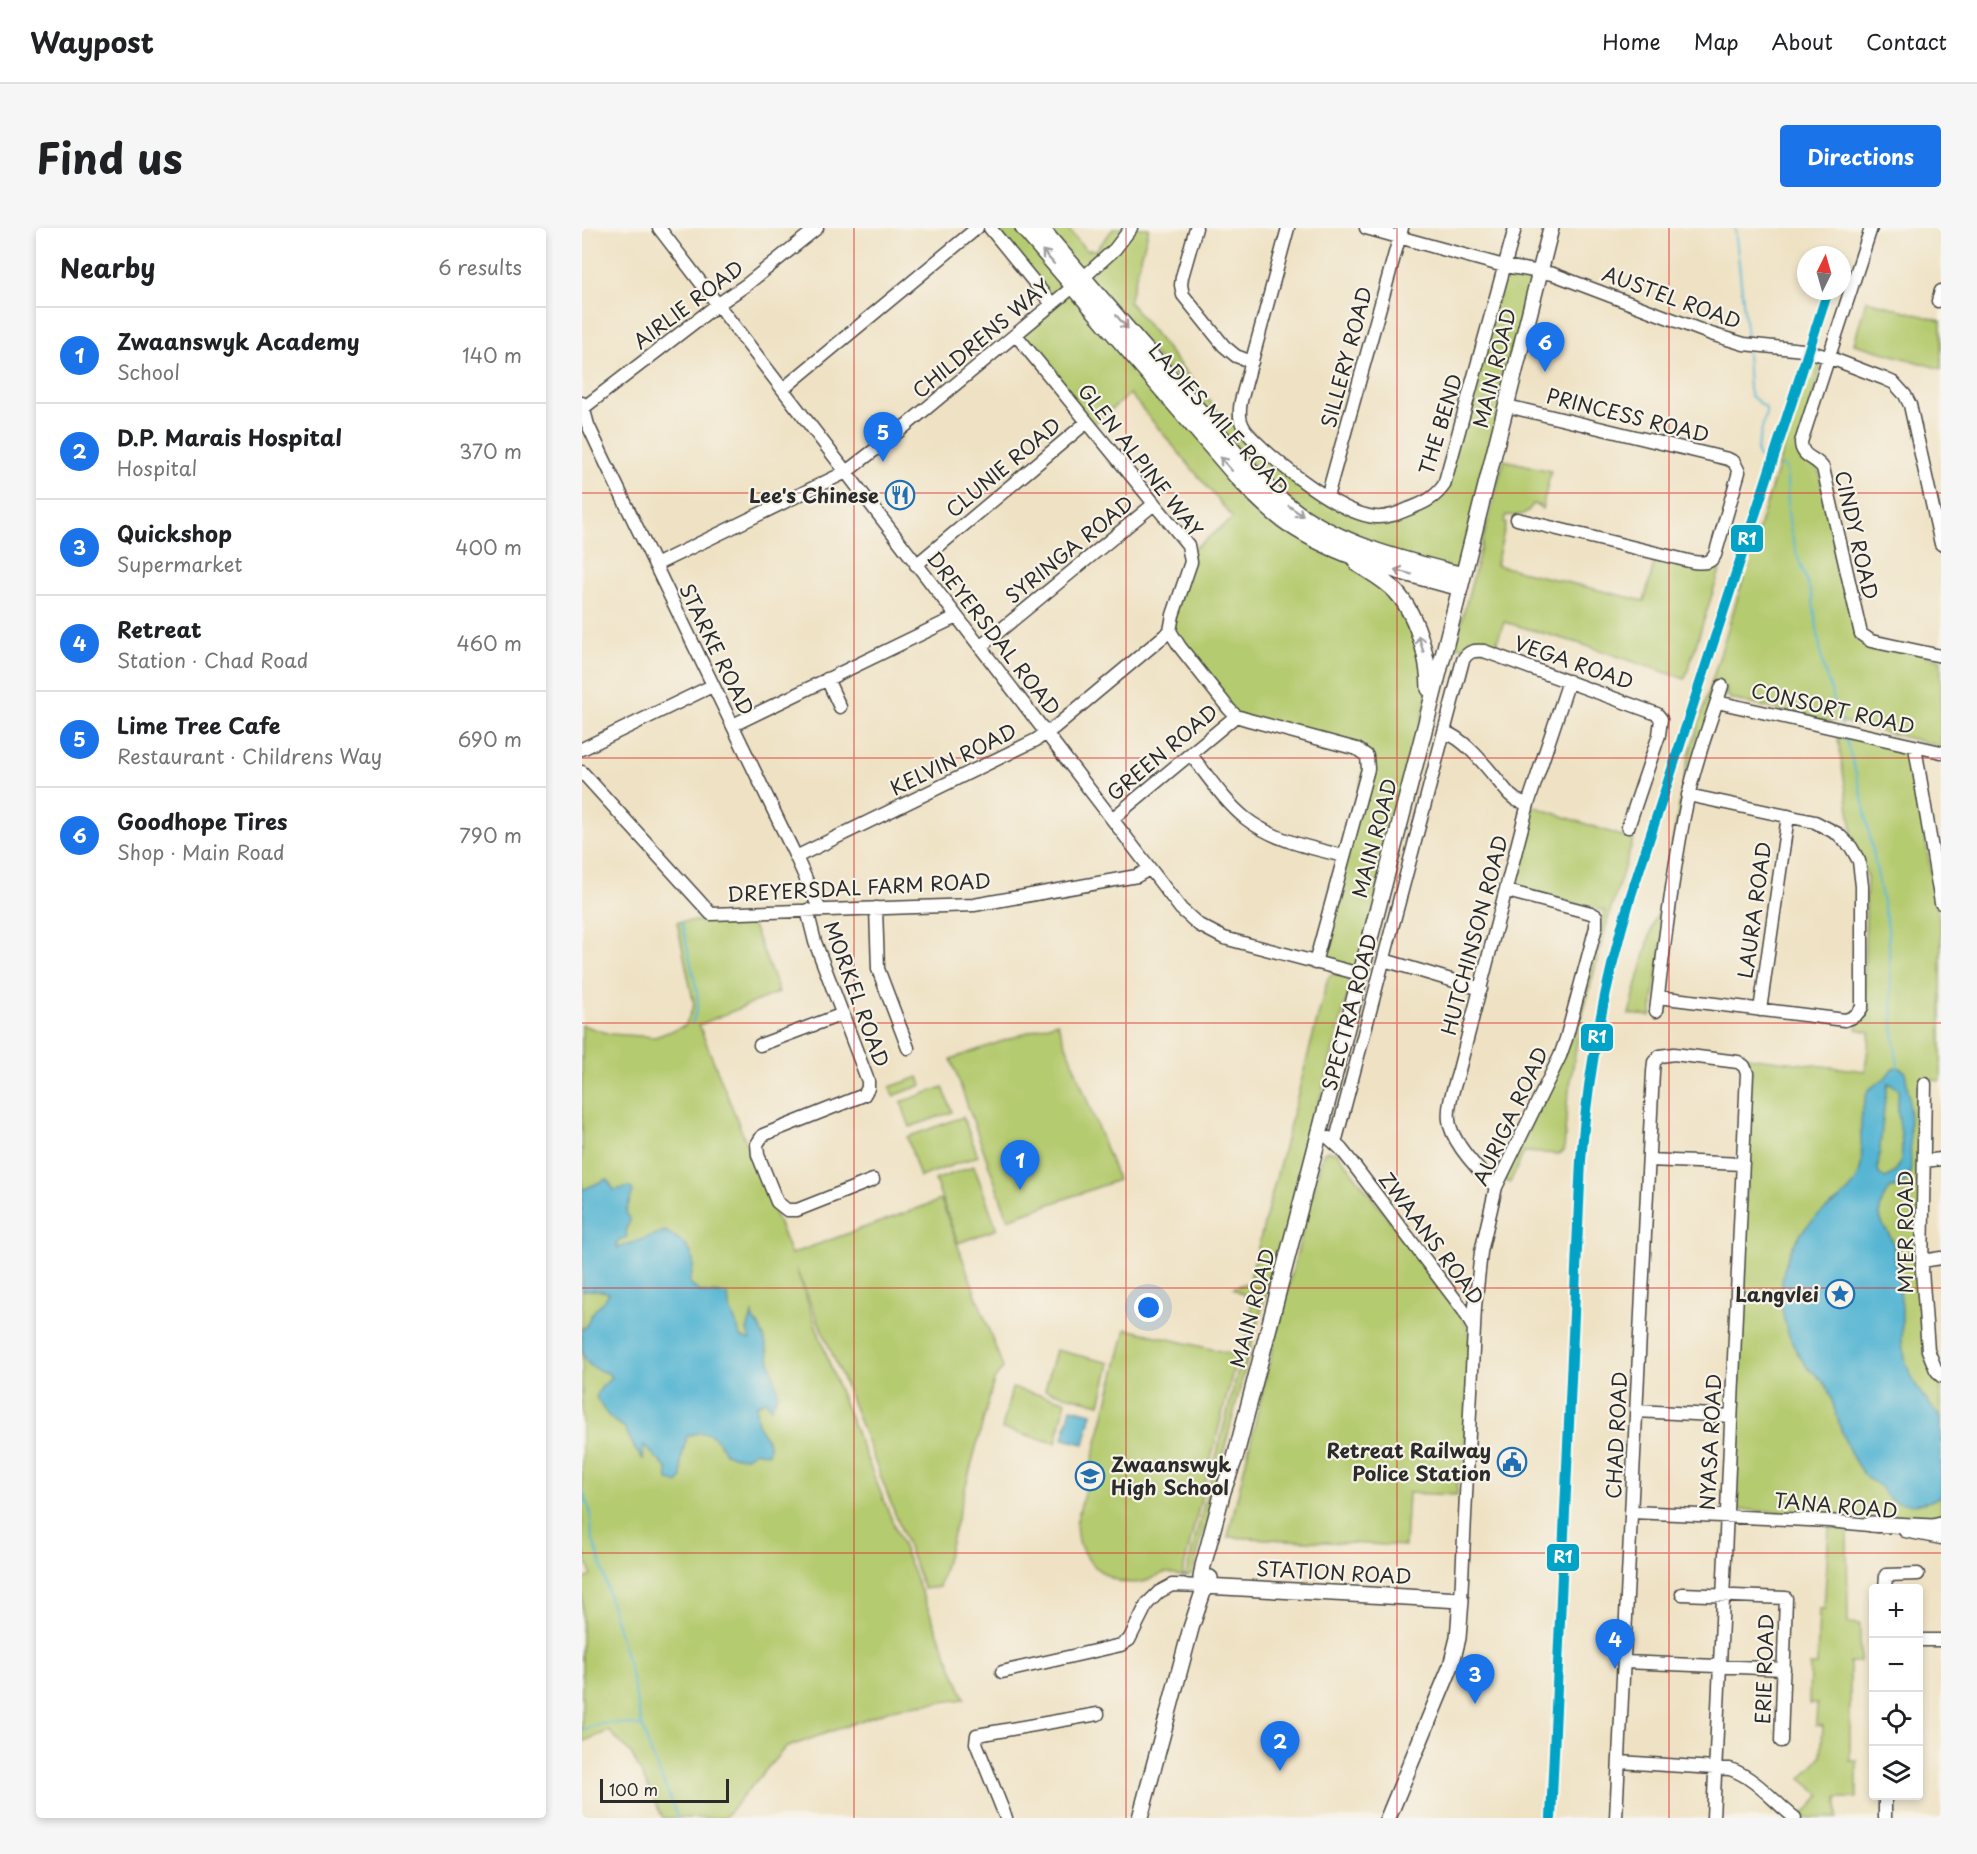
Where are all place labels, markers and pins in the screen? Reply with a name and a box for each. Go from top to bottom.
pin: 6 [1526,322,1564,372]
pin: 5 [864,412,902,462]
restaurant icon: Lee's Chinese [884,479,916,511]
place label: Lee's Chinese [749,480,879,510]
pin: 1 [1000,1140,1040,1190]
place icon: Langvlei [1824,1278,1856,1310]
place label: Langvlei [1735,1279,1819,1309]
place label: Retreat Railway Police Station [1327,1435,1491,1488]
public building icon: Retreat Railway Police Station [1496,1446,1528,1478]
place label: Zwaanswyk High School [1111,1449,1231,1502]
school or university icon: Zwaanswyk High School [1074,1460,1106,1492]
pin: 4 [1596,1620,1634,1669]
pin: 3 [1456,1654,1494,1704]
pin: 2 [1260,1722,1300,1771]

